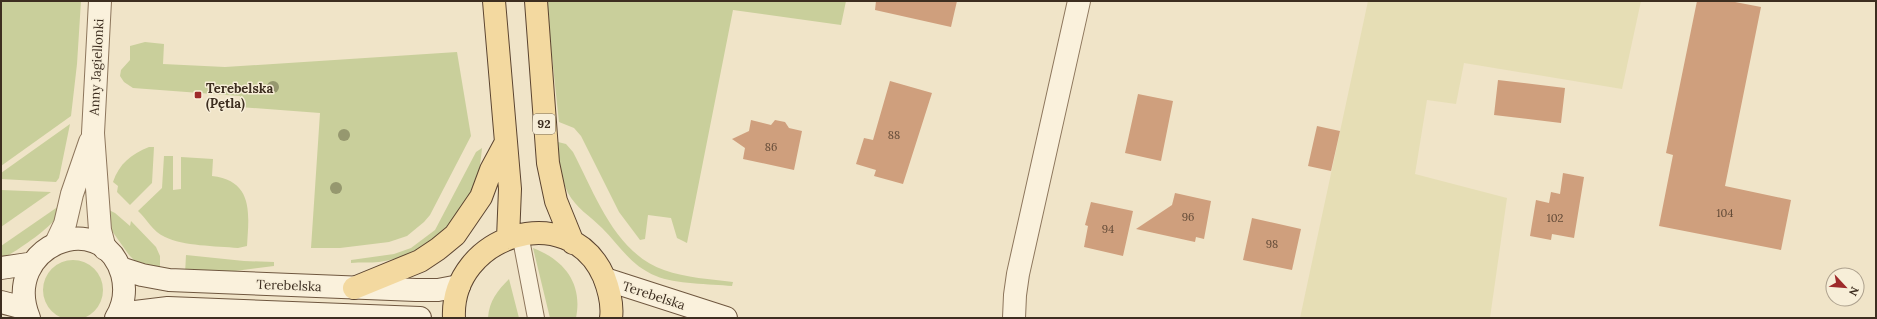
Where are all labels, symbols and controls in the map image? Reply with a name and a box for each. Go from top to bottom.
street label: Anny Jagiellonki [85,18,108,117]
place label: Terebelska (Pętla) [206,80,273,112]
marker: Terebelska (Pętla) [193,90,203,100]
road number: 92 [533,114,555,134]
house number: 88 [888,128,900,142]
house number: 86 [765,140,777,154]
house number: 104 [1717,206,1733,220]
house number: 96 [1182,210,1194,224]
house number: 102 [1547,211,1563,225]
house number: 94 [1102,222,1114,236]
house number: 98 [1266,237,1278,251]
north arrow [1825,267,1865,307]
street label: Terebelska [256,276,322,295]
street label: Terebelska [620,277,688,314]
text: N [1846,284,1862,299]

